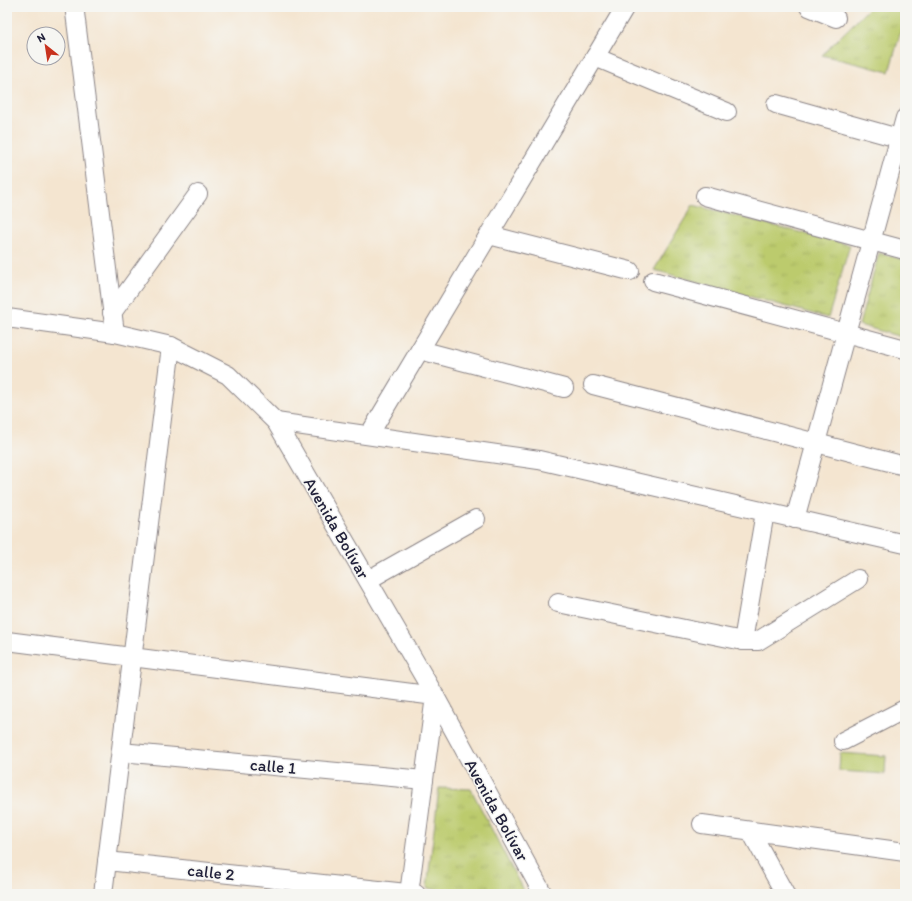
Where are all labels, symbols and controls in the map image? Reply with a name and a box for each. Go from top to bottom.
north arrow [26,26,66,66]
text: N [35,30,48,45]
street label: Avenida Bolívar [300,474,374,582]
street label: calle 1 [249,754,297,778]
street label: Avenida Bolívar [461,755,533,865]
street label: calle 2 [186,860,236,884]

